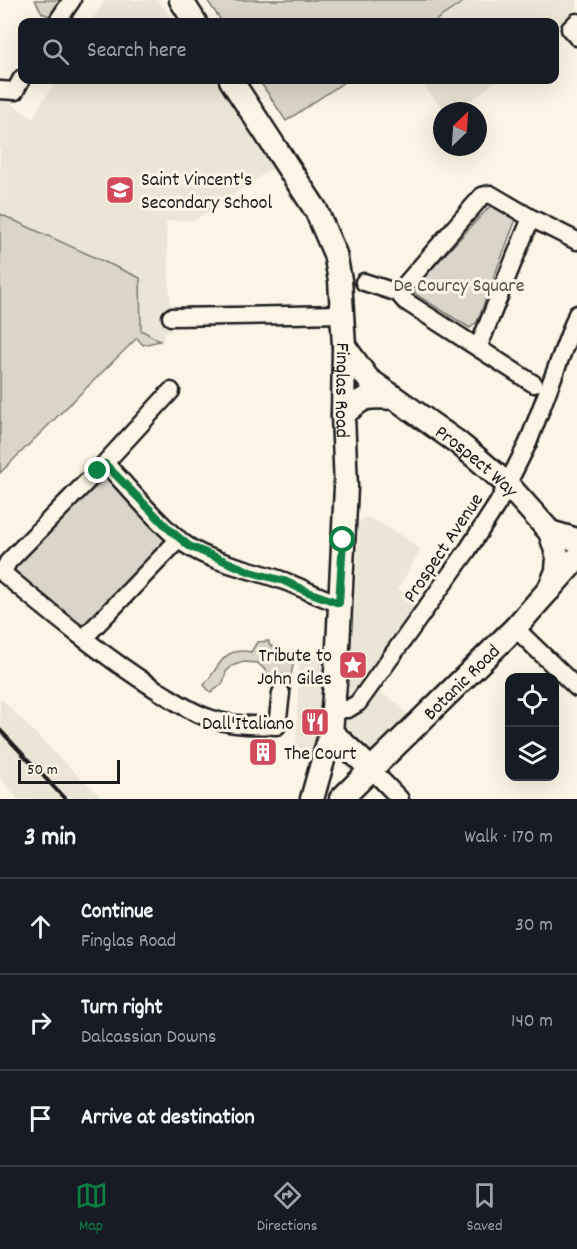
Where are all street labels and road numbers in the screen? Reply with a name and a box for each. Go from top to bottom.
street label: Finglas Road [326,342,355,438]
street label: Prospect Way [428,420,524,505]
street label: Prospect Avenue [397,488,492,609]
street label: Botanic Road [418,639,508,728]

